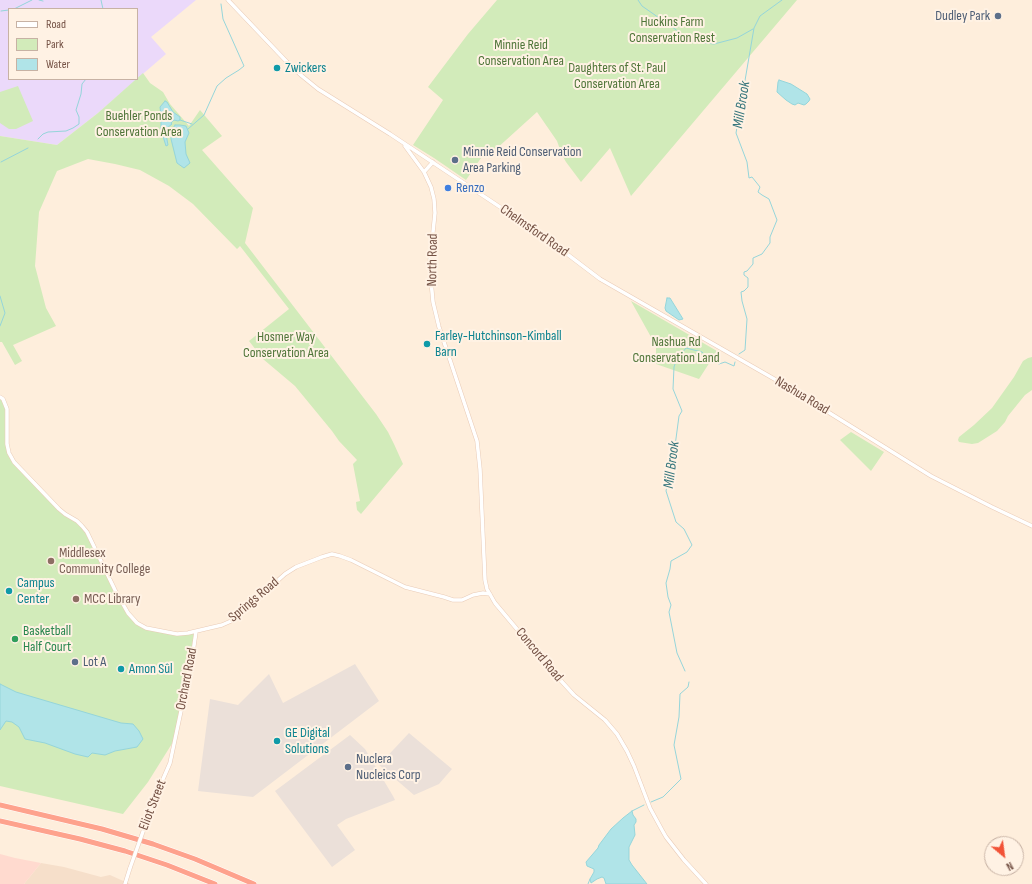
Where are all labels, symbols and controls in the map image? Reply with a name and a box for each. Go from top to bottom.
legend [8,8,138,80]
place label: Dudley Park [935,8,990,24]
marker: Dudley Park [993,11,1003,21]
park label: Huckins Farm Conservation Rest [629,14,715,46]
text: Road [46,17,66,32]
text: Park [46,37,64,52]
park label: Minnie Reid Conservation Area [478,37,564,70]
text: Water [46,57,70,72]
place label: Zwickers [285,60,326,76]
park label: Daughters of St. Paul Conservation Area [568,60,666,92]
marker: Zwickers [272,63,282,73]
water label: Mill Brook [729,80,755,130]
park label: Buehler Ponds Conservation Area [96,108,182,140]
place label: Minnie Reid Conservation Area Parking [463,144,581,176]
marker: Minnie Reid Conservation Area Parking [450,155,460,165]
place label: Renzo [456,180,485,196]
marker: Renzo [443,183,453,193]
street label: Chelmsford Road [497,201,571,261]
street label: North Road [424,233,442,287]
place label: Farley-Hutchinson-Kimball Barn [435,328,562,360]
park label: Hosmer Way Conservation Area [243,329,329,362]
park label: Nashua Rd Conservation Land [632,334,720,366]
marker: Farley-Hutchinson-Kimball Barn [422,339,432,349]
street label: Nashua Road [772,373,832,419]
water label: Mill Brook [660,440,684,490]
place label: Middlesex Community College [59,545,150,578]
marker: Middlesex Community College [46,556,56,566]
street label: Springs Road [225,574,283,626]
place label: Campus Center [17,575,55,608]
marker: Campus Center [4,586,14,596]
place label: MCC Library [84,591,140,607]
marker: MCC Library [71,594,81,604]
place label: Basketball Half Court [23,623,71,656]
street label: Concord Road [512,625,566,685]
marker: Basketball Half Court [10,634,20,644]
street label: Orchard Road [173,647,201,711]
place label: Lot A [83,654,106,670]
marker: Lot A [70,657,80,667]
place label: Amon Sûl [129,661,173,677]
marker: Amon Sûl [116,664,126,674]
place label: GE Digital Solutions [285,725,330,758]
marker: GE Digital Solutions [272,736,282,746]
place label: Nuclera Nucleics Corp [356,751,421,784]
marker: Nuclera Nucleics Corp [343,762,353,772]
street label: Eliot Street [136,777,170,833]
north arrow [984,836,1024,876]
text: N [1004,859,1015,873]

